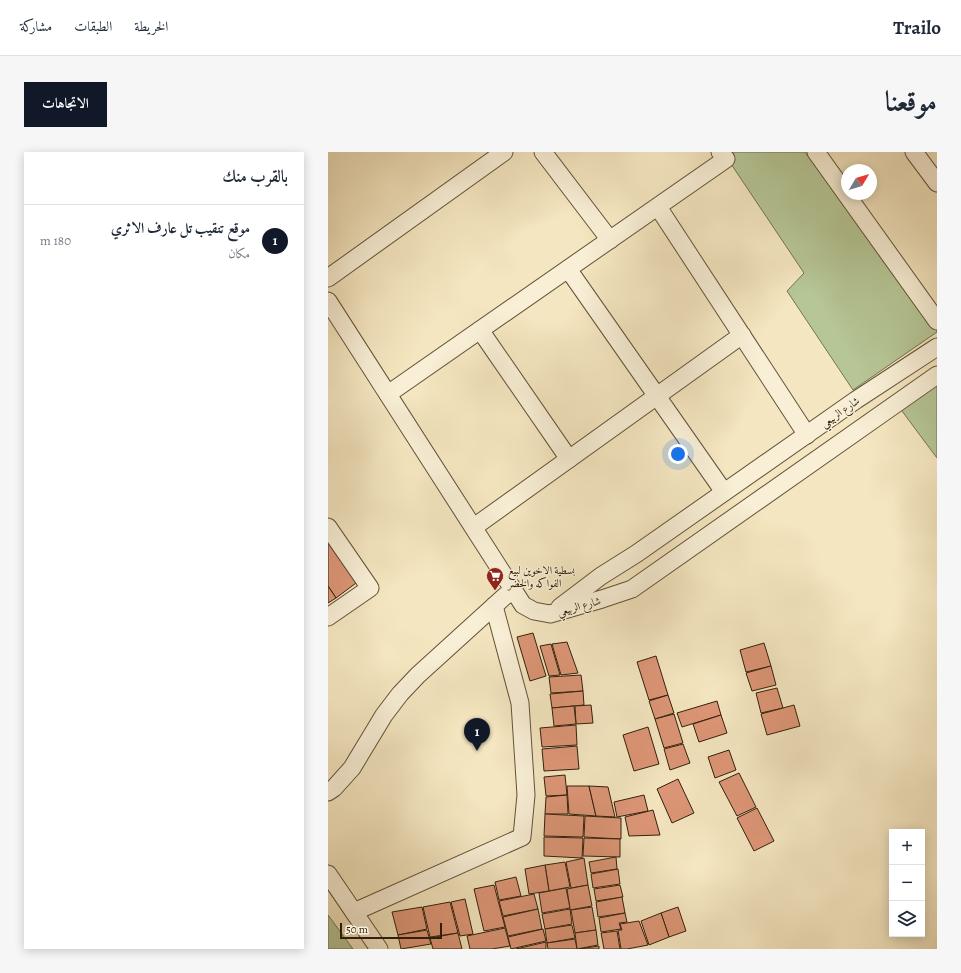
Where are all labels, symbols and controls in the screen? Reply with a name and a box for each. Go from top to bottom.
text: Trailo [893,15,941,41]
text: مشاركة [20,17,52,36]
text: الطبقات [74,17,112,36]
text: الخريطة [134,17,168,36]
button: الاتجاهات [24,82,107,127]
text: موقعنا [885,83,937,121]
north arrow [841,164,877,200]
text: بالقرب منك [222,165,288,188]
text: موقع تنقيب تل عارف الاثري [111,218,250,238]
text: 180 m [40,232,71,249]
text: 1 [273,232,277,249]
text: مكان [228,245,250,262]
street label: شارع الربيعي [818,394,865,434]
your location [668,444,688,464]
place label: بسطية الاخوين لبيع الفواكه والخضر [507,563,576,591]
supermarket icon: بسطية الاخوين لبيع الفواكه والخضر [485,566,505,591]
street label: شارع الربيعي [556,593,603,623]
pin: 1 [464,718,490,751]
map controls [889,829,925,937]
button: + [889,829,925,865]
button: − [889,865,925,901]
button: layers [889,901,925,937]
scale bar [340,921,442,940]
text: 50 m [346,922,368,937]

